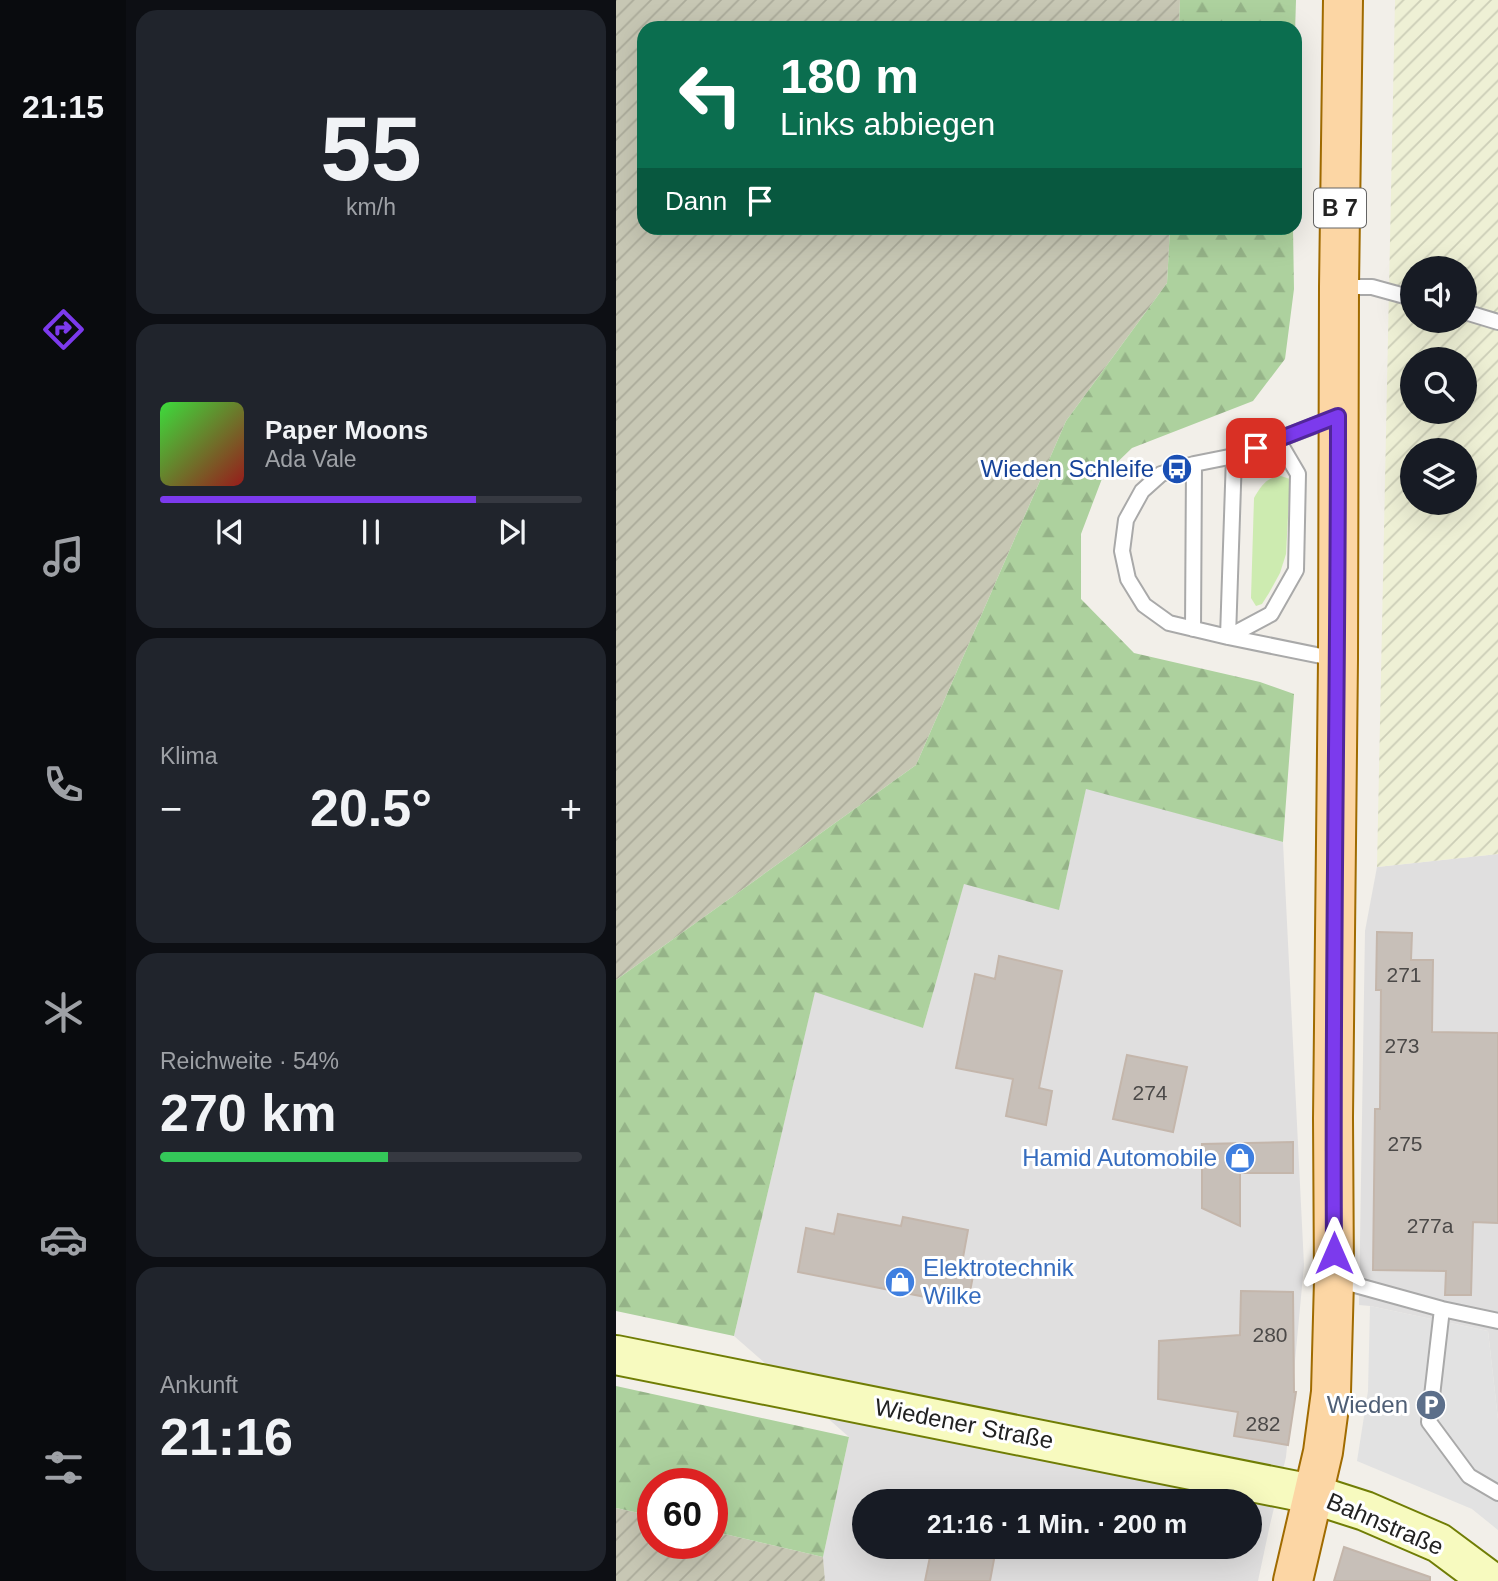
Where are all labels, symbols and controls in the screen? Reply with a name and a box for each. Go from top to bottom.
icon: left [665,49,756,140]
text: 180 m [780,49,919,103]
text: 21:15 [22,89,104,125]
text: 55 [320,98,422,199]
text: Links abbiegen [780,106,995,142]
icon: arrive [741,182,779,220]
text: Dann [665,186,727,216]
road number: B 7 [1314,188,1366,228]
text: km/h [346,194,396,220]
map controls [1400,256,1477,515]
button: sound [1400,256,1477,333]
icon: directions [39,305,88,354]
button: search [1400,347,1477,424]
text: Paper Moons [265,415,428,445]
pin [1226,418,1286,478]
icon: arrive [1237,429,1275,467]
button: layers [1400,438,1477,515]
text: Ada Vale [265,446,357,472]
bus stop icon: Wieden Schleife [1160,452,1194,486]
place label: Wieden Schleife [981,455,1154,482]
icon: previous [211,513,249,551]
icon: pause [352,513,390,551]
icon: next [493,513,531,551]
icon: music [39,532,88,581]
text: Klima [160,743,218,769]
icon: phone [39,760,88,809]
text: 20.5° [310,779,432,837]
text: − [160,788,182,830]
text: + [560,788,582,830]
house number: 271 [1386,963,1422,986]
icon: climate [39,988,88,1037]
house number: 273 [1384,1034,1420,1057]
text: Reichweite · 54% [160,1048,339,1074]
house number: 274 [1132,1081,1168,1104]
text: 270 km [160,1084,336,1142]
house number: 275 [1387,1132,1423,1155]
shop icon: Hamid Automobile [1223,1141,1257,1175]
place label: Hamid Automobile [1022,1144,1217,1171]
house number: 277a [1407,1214,1454,1237]
icon: car [39,1215,88,1264]
position arrow [1297,1216,1371,1290]
place label: Elektrotechnik Wilke [923,1254,1075,1309]
shop icon: Elektrotechnik Wilke [883,1265,917,1299]
house number: 280 [1252,1323,1288,1346]
text: Ankunft [160,1372,238,1398]
parking icon: Wieden [1414,1388,1448,1422]
place label: Wieden [1327,1391,1408,1418]
street label: Wiedener Straße [872,1393,1056,1454]
text: 21:16 [160,1408,293,1466]
house number: 282 [1245,1412,1281,1435]
icon: filters [39,1443,88,1492]
speed limit sign: 60 [637,1468,728,1559]
street label: Bahnstraße [1323,1487,1448,1560]
text: 21:16 · 1 Min. · 200 m [927,1509,1187,1539]

